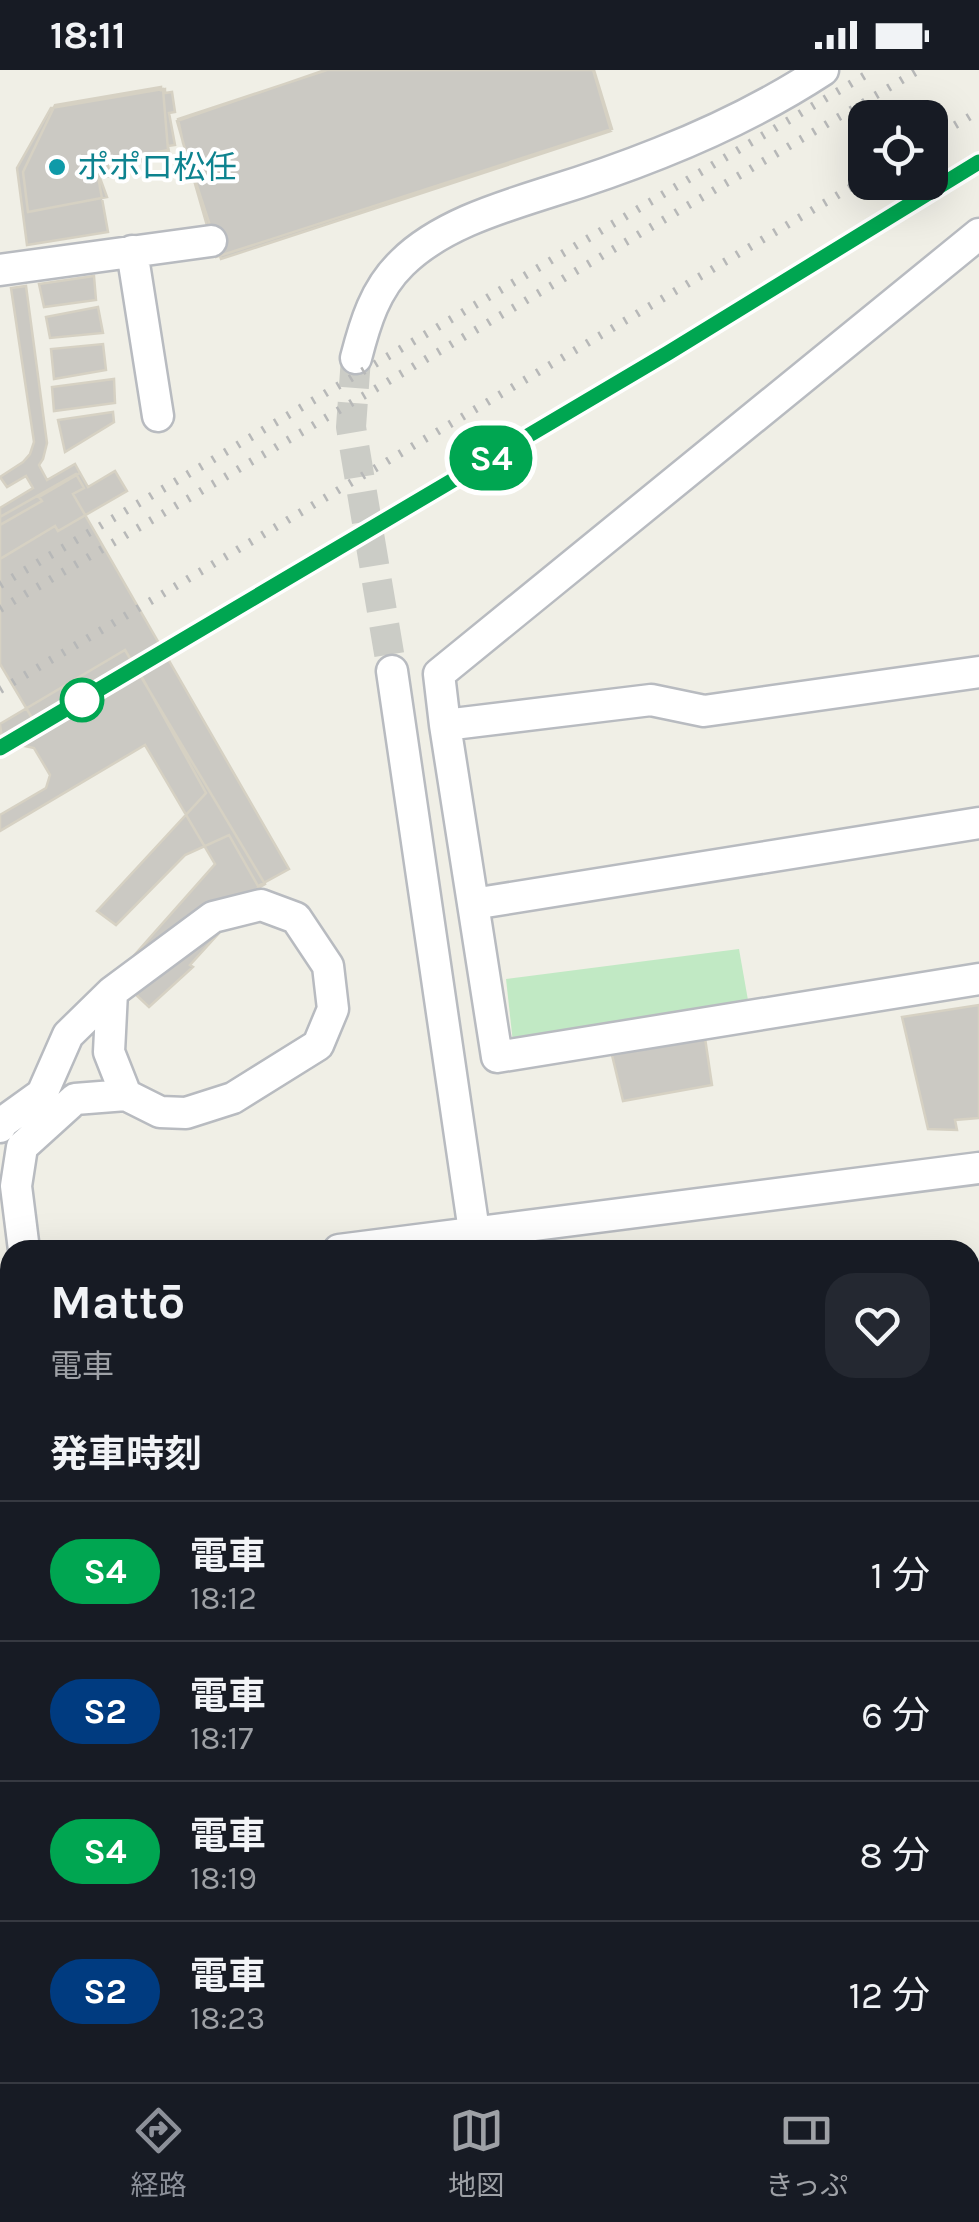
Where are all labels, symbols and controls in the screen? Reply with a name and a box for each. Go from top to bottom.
text: 18:11 [50,13,125,58]
map controls [848,100,948,200]
button: locate [848,100,948,200]
place label: ポポロ松任 [77,149,237,186]
marker: ポポロ松任 [46,156,68,178]
line badge: S4 [446,426,536,490]
text: S4 [469,438,513,479]
unlabelled marker [61,679,103,721]
button: heart [825,1273,930,1378]
text: Mattō [50,1274,185,1330]
text: 電車 [50,1348,114,1385]
text: 発車時刻 [50,1432,202,1477]
text: 電車 [190,1534,266,1579]
text: S4 [83,1551,127,1592]
text: 1 分 [870,1553,930,1598]
text: 18:12 [190,1580,257,1617]
text: 電車 [190,1674,266,1719]
text: S2 [83,1691,127,1732]
text: 6 分 [861,1693,930,1738]
text: 18:17 [190,1720,253,1757]
text: 電車 [190,1814,266,1859]
text: S4 [83,1831,127,1872]
text: 8 分 [860,1833,930,1878]
text: 18:19 [190,1860,257,1897]
text: 電車 [190,1954,266,1999]
text: S2 [83,1971,127,2012]
text: 12 分 [848,1973,930,2018]
text: 18:23 [190,2000,265,2037]
tab: 経路 [131,2103,187,2203]
tab: 地図 [448,2103,504,2203]
tab: きっぷ [765,2103,848,2203]

